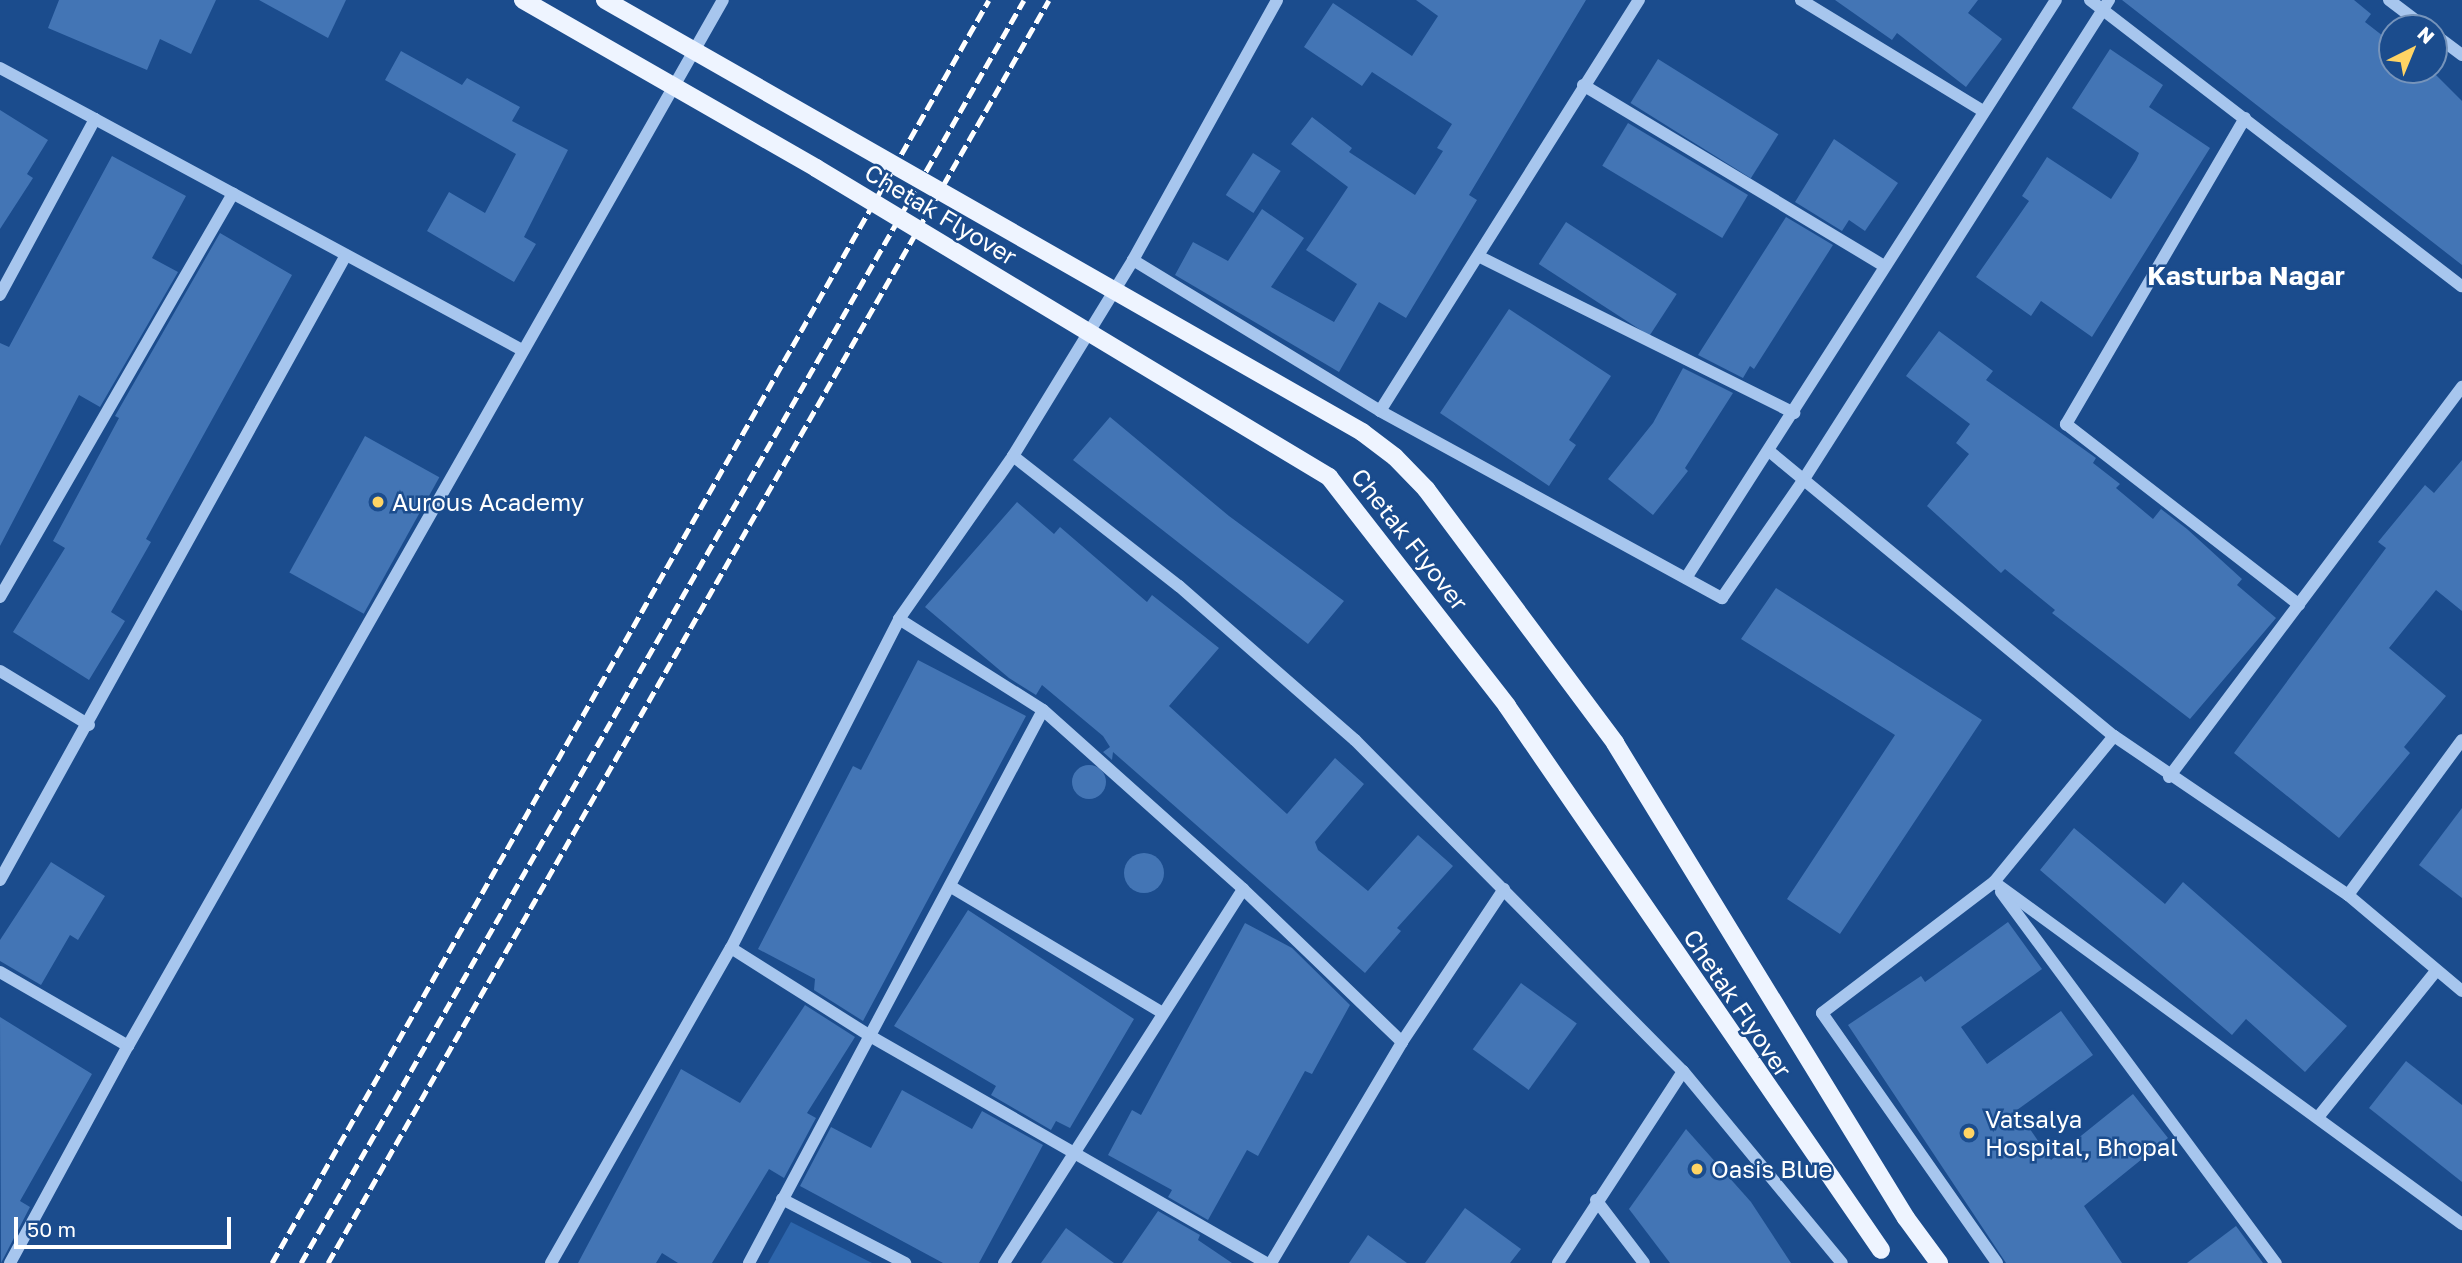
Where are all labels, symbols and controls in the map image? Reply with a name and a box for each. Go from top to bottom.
north arrow [2378,14,2448,84]
text: N [2413,21,2439,48]
street label: Chetak Flyover [860,157,1022,271]
district label: Kasturba Nagar [2147,260,2345,292]
street label: Chetak Flyover [1346,462,1474,616]
place label: Aurous Academy [392,488,584,516]
marker: Aurous Academy [370,494,386,510]
street label: Chetak Flyover [1678,924,1798,1082]
place label: Vatsalya Hospital, Bhopal [1985,1105,2178,1161]
marker: Vatsalya Hospital, Bhopal [1959,1123,1979,1143]
place label: Oasis Blue [1711,1155,1832,1183]
marker: Oasis Blue [1689,1161,1705,1177]
scale bar [18,1204,234,1248]
text: 50 m [27,1216,76,1242]

